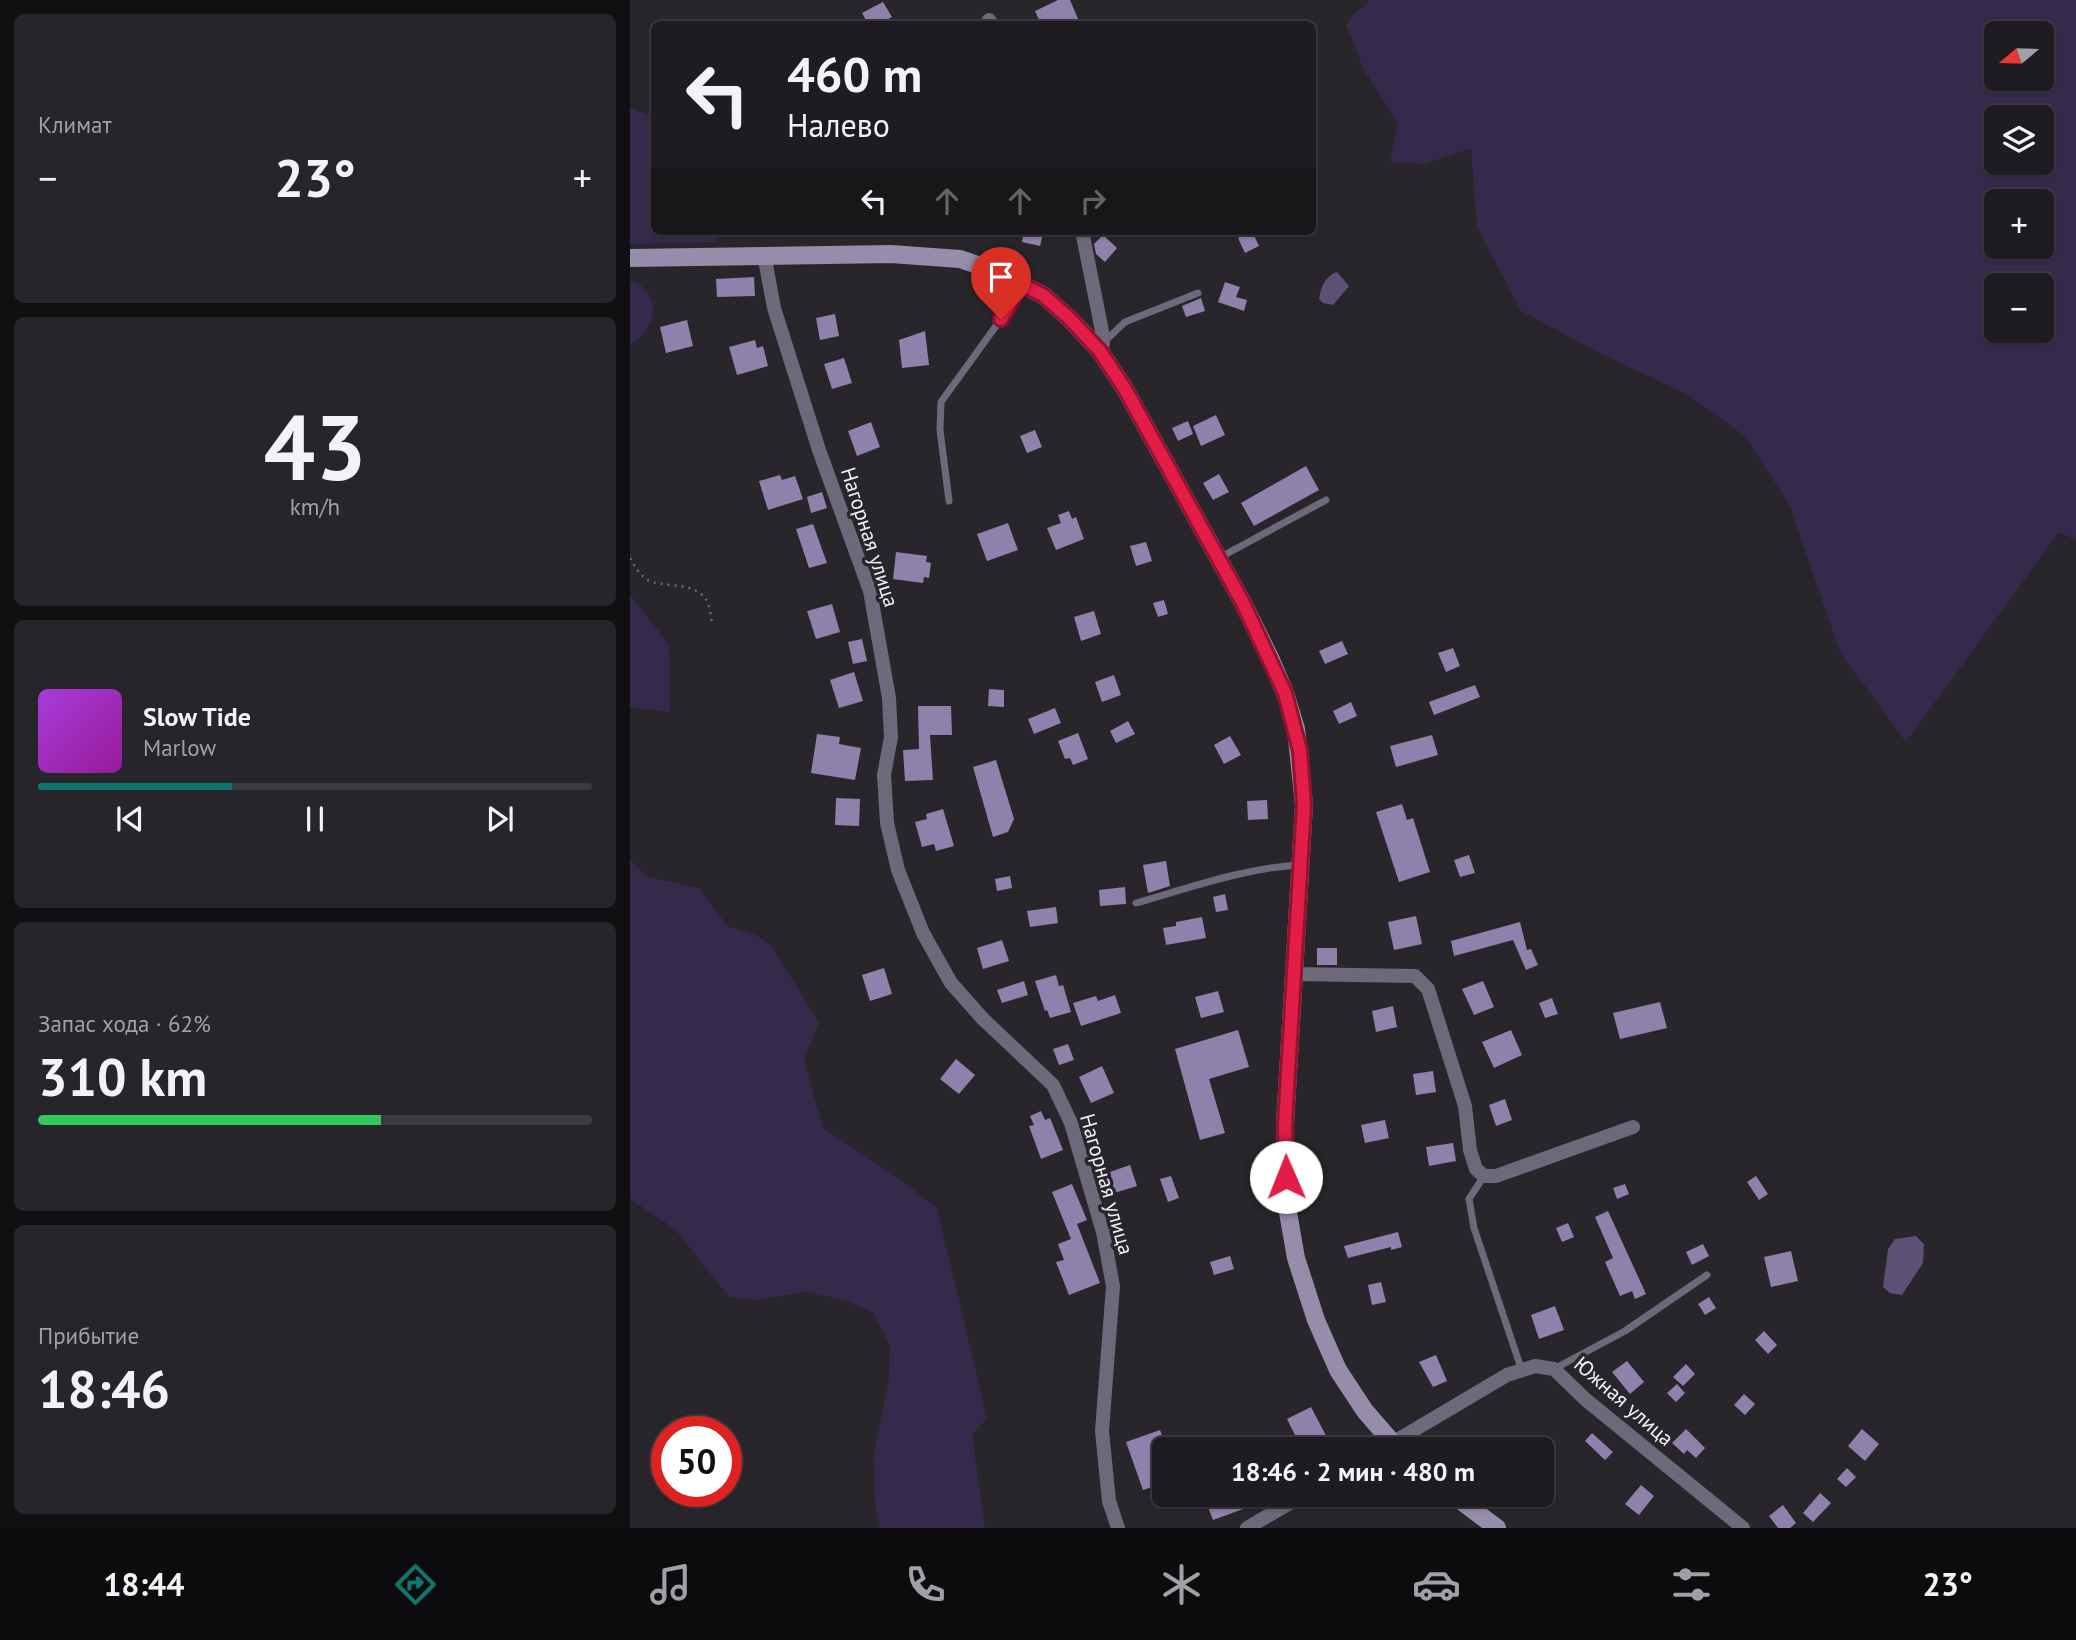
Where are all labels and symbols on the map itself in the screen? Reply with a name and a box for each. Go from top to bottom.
north arrow [1984,21,2054,91]
pin [971,247,1031,319]
street label: Нагорная улица [835,464,905,610]
street label: Нагорная улица [1074,1110,1140,1258]
position arrow [1249,1140,1323,1214]
street label: Южная улица [1569,1350,1679,1452]
speed limit sign: 50 [651,1416,742,1507]

